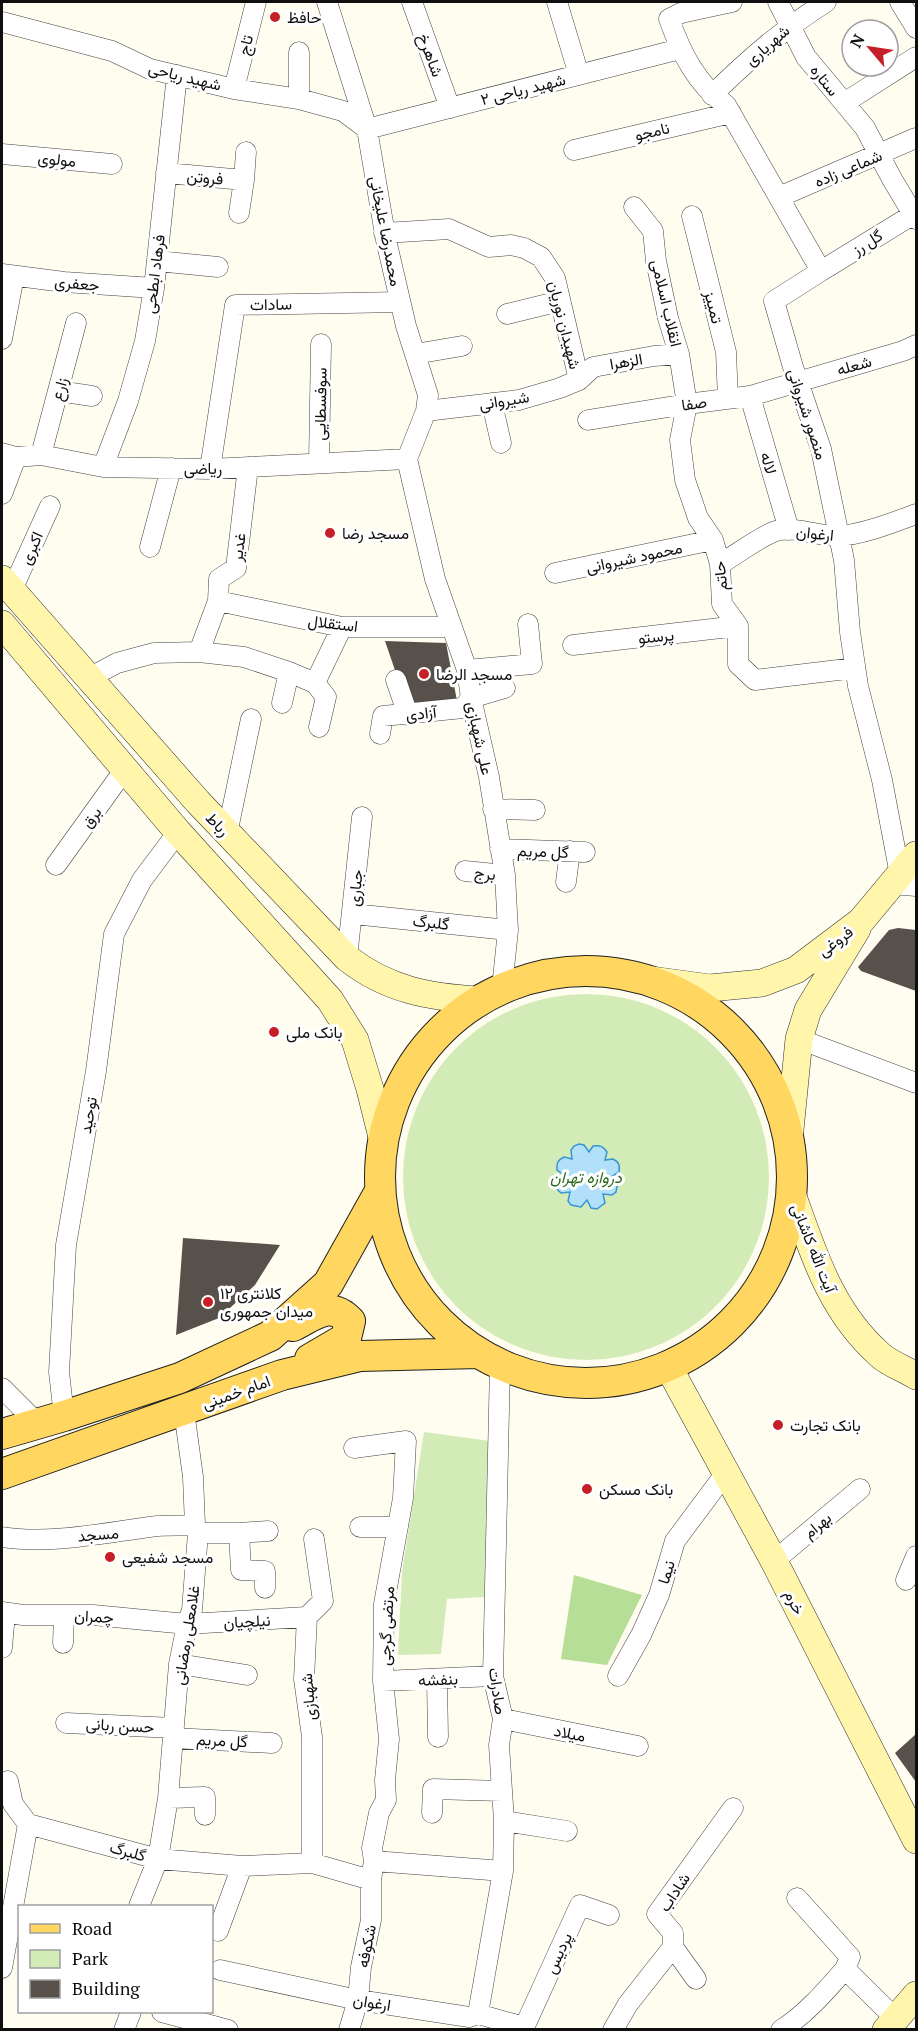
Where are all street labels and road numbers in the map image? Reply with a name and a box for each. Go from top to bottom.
street label: شهریاری [740,19,794,71]
street label: شاهرخ [412,30,449,80]
street label: تاج [232,33,259,58]
street label: شهید ریاحی [146,56,224,96]
street label: ستاره [806,60,844,100]
street label: شهید ریاحی ۲ [478,68,568,110]
street label: نامجو [632,116,672,146]
street label: شماعی زاده [811,144,885,192]
street label: مولوی [37,146,77,172]
street label: فروتن [186,164,224,190]
street label: محمدرضا علیخانی [365,174,407,288]
street label: گل رز [847,224,887,260]
street label: فرهاد ابطحی [138,233,170,315]
street label: انقلاب اسلامی [646,257,688,349]
street label: جعفری [53,270,101,296]
street label: شهیدان نوریان [543,278,587,372]
street label: تمییز [699,287,729,326]
street label: سادات [250,293,292,315]
street label: الزهرا [608,347,644,375]
street label: شعله [834,350,874,380]
street label: منصور شیروانی [783,365,833,463]
street label: سوفسطایی [308,367,332,441]
street label: زارع [45,375,74,403]
street label: شیروانی [477,385,531,415]
street label: صفا [680,390,708,416]
street label: لاله [755,449,783,477]
street label: ریاضی [184,457,222,479]
street label: ارغوان [795,520,835,546]
street label: اکبری [14,528,48,568]
street label: غدیر [225,531,251,564]
street label: محمود شیروانی [584,536,684,578]
street label: حاتم [707,560,733,592]
street label: استقلال [307,609,359,637]
street label: پرستو [637,623,675,650]
street label: علی شهبازی [461,699,499,777]
street label: آزادی [405,700,439,726]
street label: برق [76,802,106,832]
street label: رباط [201,807,235,841]
street label: گل مریم [517,839,569,863]
street label: برج [473,861,497,886]
street label: جباری [342,868,368,907]
street label: گلبرگ [412,909,450,935]
street label: فروغی [813,920,857,962]
street label: توحید [74,1095,102,1135]
street label: آیت الله کاشانی [786,1200,842,1297]
street label: امام خمینی [199,1369,273,1415]
street label: بهرام [798,1507,836,1543]
street label: مسجد [76,1521,120,1547]
street label: نیما [652,1557,680,1587]
street label: غلامعلی رمضانی [167,1584,205,1686]
street label: مرتضی گرجی [373,1586,399,1666]
street label: خرم [779,1586,811,1618]
street label: چمران [74,1604,115,1629]
street label: نیلچیان [223,1609,271,1634]
street label: صادرات [484,1666,512,1716]
street label: بنفشه [418,1667,458,1691]
street label: شهبازی [295,1673,321,1721]
street label: حسن ربانی [85,1712,155,1738]
street label: میلاد [552,1719,588,1747]
street label: گل مریم [196,1728,248,1752]
street label: گلبرگ [108,1836,148,1866]
street label: شاداب [653,1868,695,1916]
street label: شکوفه [351,1923,381,1969]
street label: پردیس [539,1929,578,1978]
street label: ارغوان [352,1988,392,2016]

